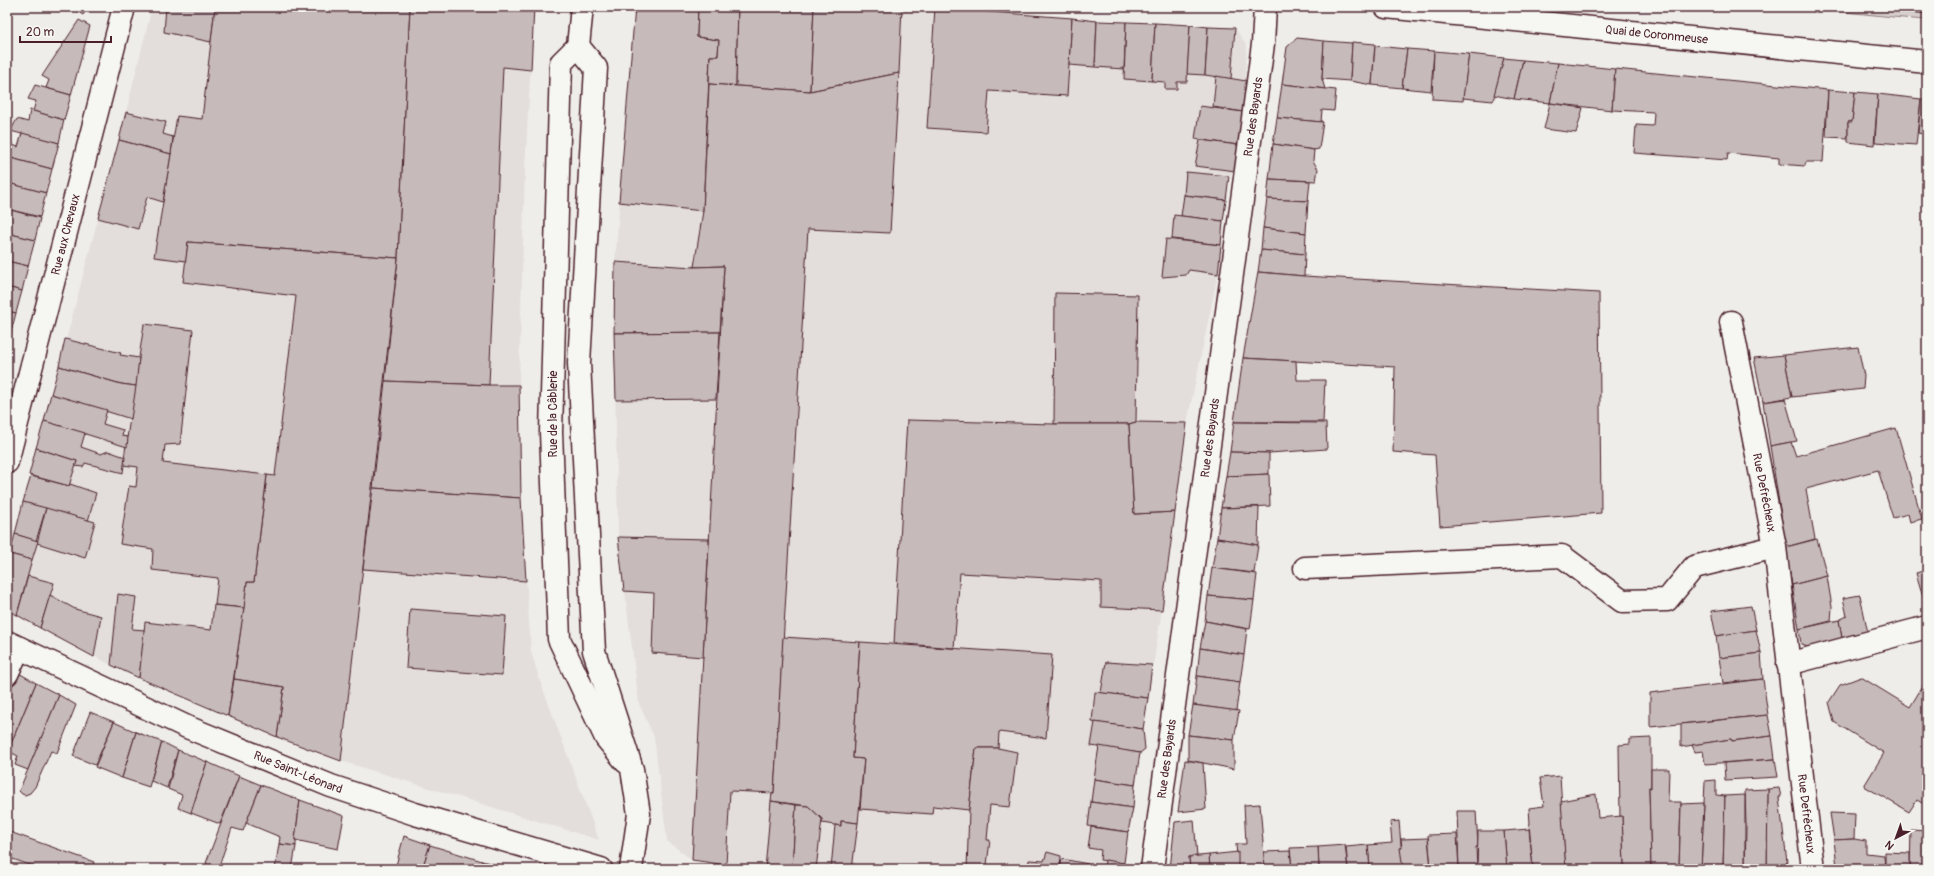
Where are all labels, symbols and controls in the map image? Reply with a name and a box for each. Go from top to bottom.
scale bar [20,18,111,44]
street label: Quai de Coronmeuse [1604,22,1709,47]
text: 20 m [26,25,55,40]
street label: Rue des Bayards [1240,76,1266,157]
street label: Rue aux Chevaux [48,192,83,277]
street label: Rue de la Câblerie [546,370,561,458]
street label: Rue des Bayards [1197,397,1223,478]
street label: Rue Defrêcheux [1749,452,1779,534]
street label: Rue des Bayards [1154,718,1180,800]
street label: Rue Saint-Léonard [251,748,345,797]
street label: Rue Defrêcheux [1794,773,1819,855]
north arrow [1876,818,1916,858]
text: N [1882,837,1897,853]

